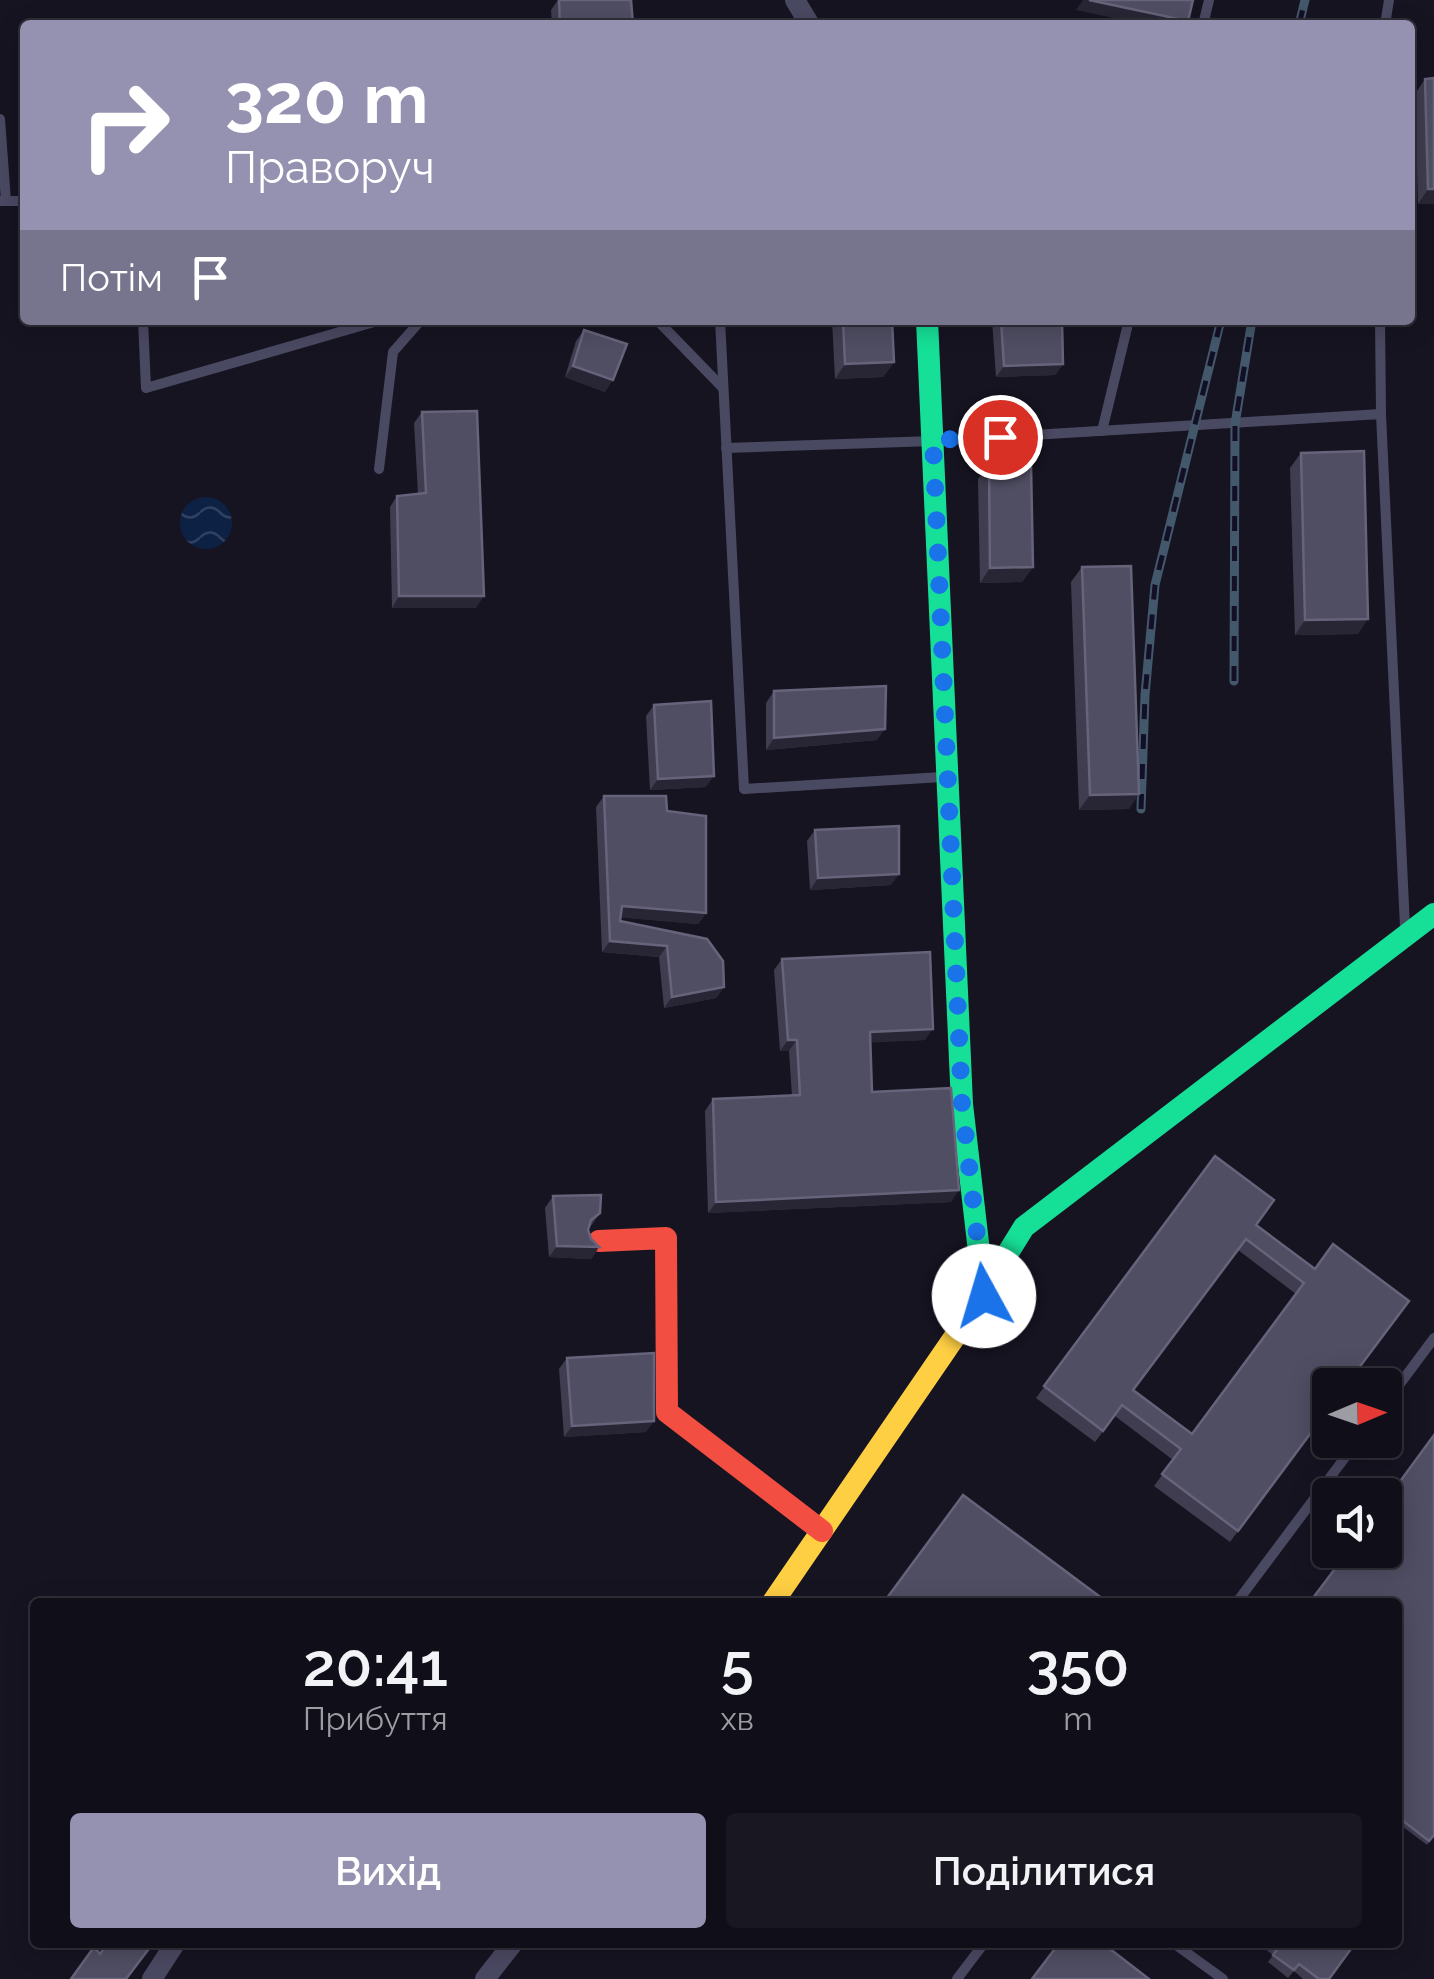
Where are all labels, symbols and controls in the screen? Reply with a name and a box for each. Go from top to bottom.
text: 320 m [225,57,429,139]
icon: right [60,60,190,190]
text: Праворуч [225,141,435,194]
icon: arrive [183,250,238,305]
text: Потім [60,255,163,300]
pin [958,395,1043,480]
icon: arrive [973,410,1028,465]
position arrow [932,1244,1036,1348]
north arrow [1312,1368,1402,1458]
map controls [1312,1368,1402,1568]
button: sound [1312,1478,1402,1568]
text: 20:41 [303,1630,448,1700]
text: 5 [721,1630,754,1700]
text: 350 [1026,1630,1129,1700]
text: Прибуття [303,1700,448,1737]
text: хв [721,1700,754,1737]
text: m [1063,1700,1093,1737]
button: Вихід [70,1813,706,1928]
button: Поділитися [726,1813,1362,1928]

